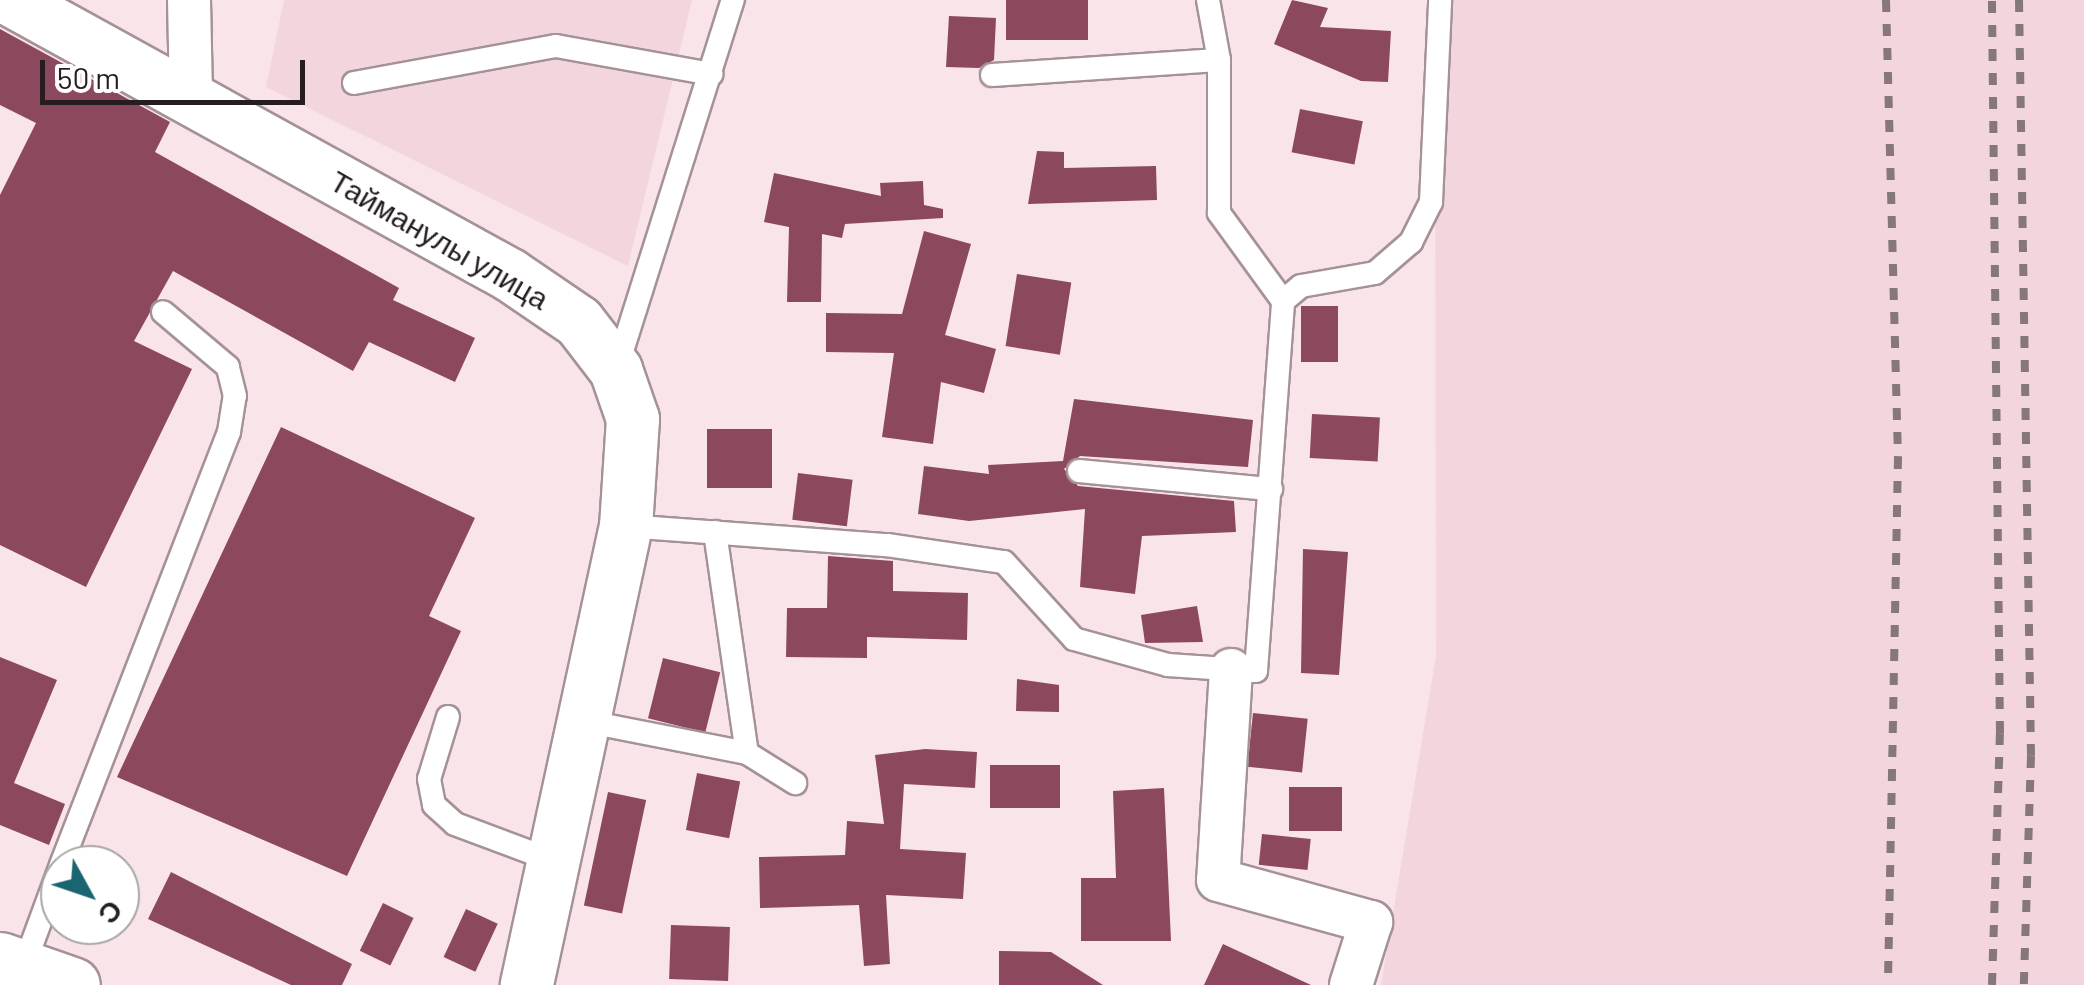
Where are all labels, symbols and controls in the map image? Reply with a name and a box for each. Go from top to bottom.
scale bar [45,40,310,102]
text: 50 m [57,59,120,95]
street label: Тайманулы улица [324,162,556,316]
north arrow [40,845,140,945]
text: С [92,894,131,932]

